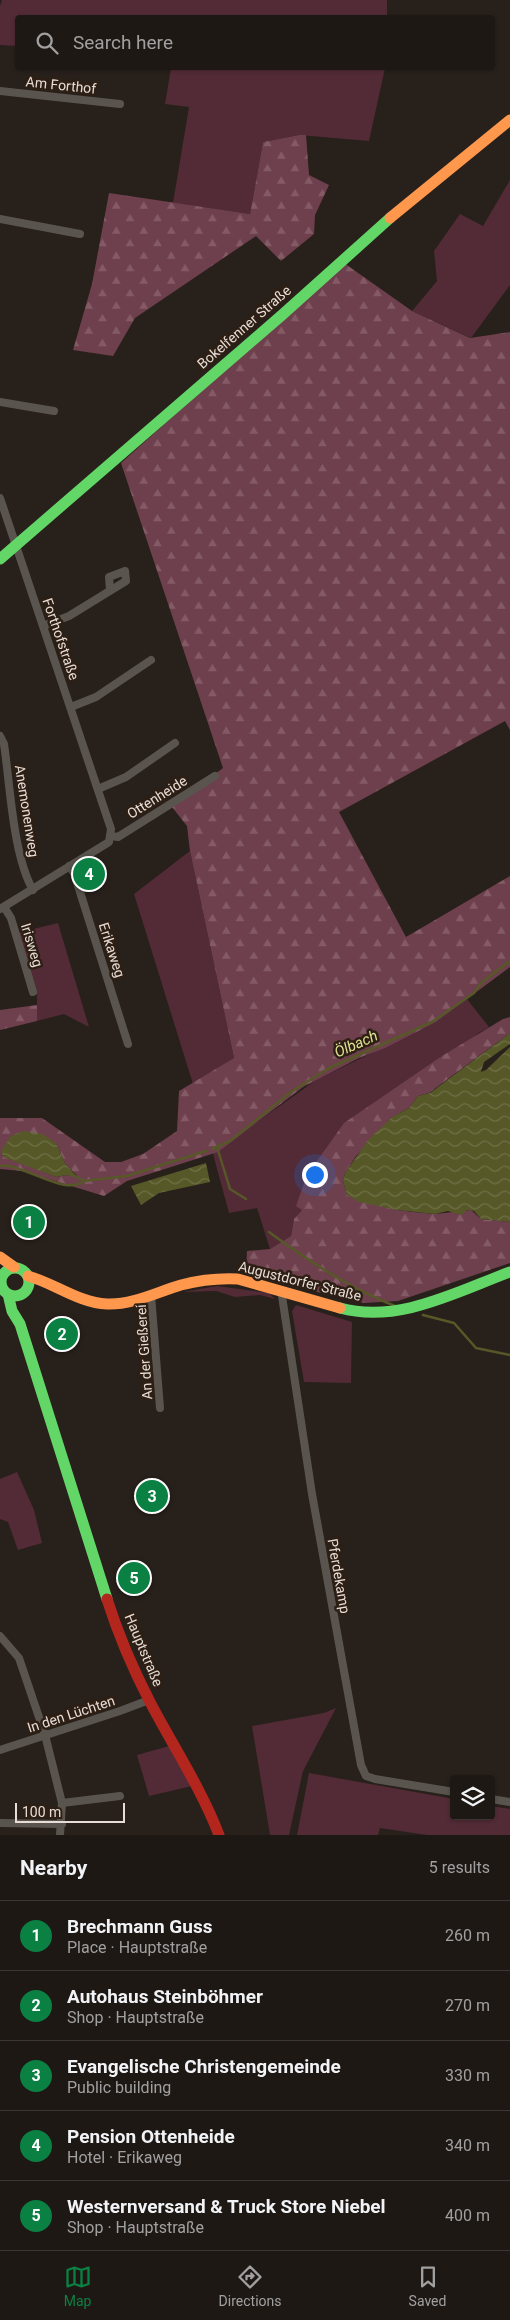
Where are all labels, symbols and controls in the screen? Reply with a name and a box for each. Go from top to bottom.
search box [15,15,495,70]
icon: search [33,29,61,57]
text: Search here [73,31,173,54]
street label: Am Forthof [25,73,97,97]
street label: Bokelfenner Straße [194,282,294,372]
street label: Forthofstraße [40,596,82,682]
street label: Anemonenweg [12,764,42,858]
street label: Ottenheide [124,772,190,822]
pin: 4 [73,855,105,893]
street label: Irisweg [18,921,46,969]
street label: Erikaweg [96,921,128,979]
water label: Ölbach [332,1027,380,1061]
your location [302,1162,328,1188]
pin: 1 [13,1203,45,1241]
street label: Augustdorfer Straße [237,1258,363,1304]
street label: An der Gießerei [133,1304,155,1400]
pin: 2 [46,1315,78,1353]
pin: 3 [136,1477,168,1515]
street label: Pferdekamp [325,1537,353,1615]
pin: 5 [118,1559,150,1597]
street label: Hauptstraße [122,1611,166,1689]
street label: In den Lüchten [25,1692,117,1736]
map controls [450,1775,495,1820]
button: layers [450,1775,495,1820]
scale bar [15,1800,125,1823]
text: 100 m [22,1804,61,1820]
text: Nearby [20,1856,87,1880]
text: 5 results [429,1858,490,1877]
text: Brechmann Guss [67,1915,212,1938]
text: 1 [31,1926,41,1945]
text: 260 m [445,1926,490,1945]
text: Place · Hauptstraße [67,1938,207,1957]
text: Autohaus Steinböhmer [67,1985,263,2008]
text: 2 [31,1996,41,2015]
text: 270 m [445,1996,490,2015]
text: Shop · Hauptstraße [67,2008,204,2027]
text: Evangelische Christengemeinde [67,2055,341,2078]
text: 3 [31,2066,41,2085]
text: 330 m [445,2066,490,2085]
text: Public building [67,2078,171,2097]
text: Pension Ottenheide [67,2125,235,2148]
text: 4 [31,2136,41,2155]
text: 340 m [445,2136,490,2155]
text: Hotel · Erikaweg [67,2148,182,2167]
text: Westernversand & Truck Store Niebel [67,2195,386,2218]
text: 5 [31,2206,41,2225]
text: 400 m [445,2206,490,2225]
text: Shop · Hauptstraße [67,2218,204,2237]
tab: Map [64,2263,92,2309]
tab: Directions [219,2263,282,2309]
tab: Saved [409,2263,446,2309]

